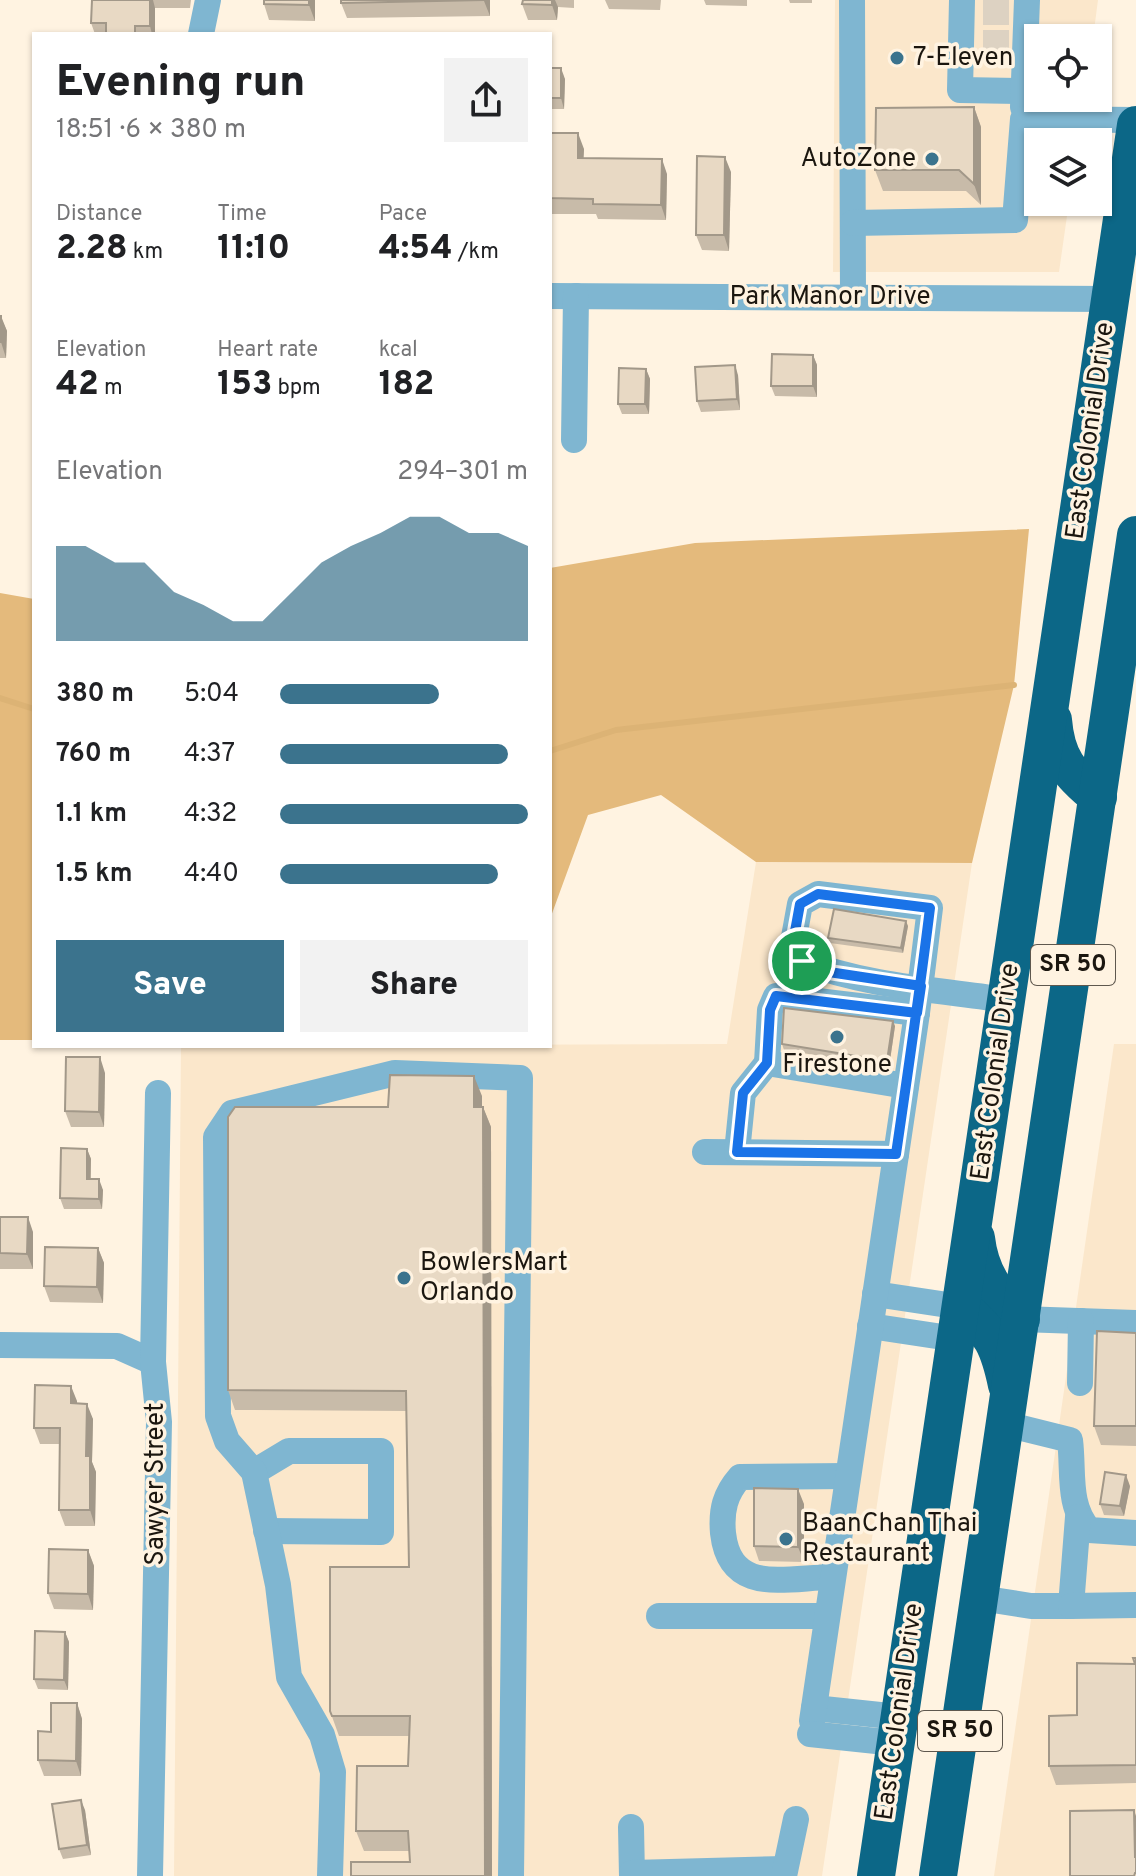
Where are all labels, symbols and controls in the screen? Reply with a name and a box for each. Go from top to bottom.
map controls [1024,24,1112,216]
button: locate [1024,24,1112,112]
place label: 7-Eleven [913,42,1013,75]
marker: 7-Eleven [888,49,906,67]
text: Evening run [56,56,305,112]
button: share [444,58,528,142]
text: 18:51 · 6 × 380 m [56,114,246,147]
button: layers [1024,128,1112,216]
place label: AutoZone [801,143,916,176]
marker: AutoZone [923,150,941,168]
text: Distance [56,201,142,228]
text: Time [217,201,267,228]
text: Pace [379,201,427,228]
text: 2.28 [56,228,128,271]
text: 11:10 [217,228,290,271]
text: 4:54 [379,228,453,271]
text: km [128,239,163,266]
text: /km [453,239,499,266]
street label: Park Manor Drive [729,281,931,314]
street label: East Colonial Drive [1059,320,1123,542]
text: Elevation [56,337,146,364]
text: Heart rate [217,337,318,364]
text: kcal [379,337,418,364]
text: 42 [56,364,99,407]
text: 153 [217,364,272,407]
text: 182 [379,364,434,407]
text: m [99,375,123,402]
text: bpm [272,375,321,402]
text: Elevation [56,456,163,489]
text: 294–301 m [397,456,528,489]
text: 380 m [56,678,134,711]
text: 5:04 [184,678,239,711]
text: 760 m [56,738,131,771]
text: 4:37 [184,738,235,771]
text: 1.1 km [56,798,127,831]
text: 4:32 [184,798,237,831]
text: 1.5 km [56,858,133,891]
text: 4:40 [184,858,239,891]
pin [768,927,836,995]
icon: arrive [780,939,824,983]
button: Save [56,940,284,1032]
button: Share [300,940,528,1032]
road number: SR 50 [1031,945,1115,985]
street label: East Colonial Drive [964,961,1028,1183]
marker: Firestone [828,1028,846,1046]
place label: Firestone [782,1049,892,1082]
place label: BowlersMart Orlando [420,1247,568,1310]
marker: BowlersMart Orlando [395,1269,413,1287]
street label: Sawyer Street [140,1402,173,1566]
place label: BaanChan Thai Restaurant [802,1508,977,1571]
marker: BaanChan Thai Restaurant [777,1530,795,1548]
street label: East Colonial Drive [868,1601,932,1823]
road number: SR 50 [918,1711,1002,1751]

